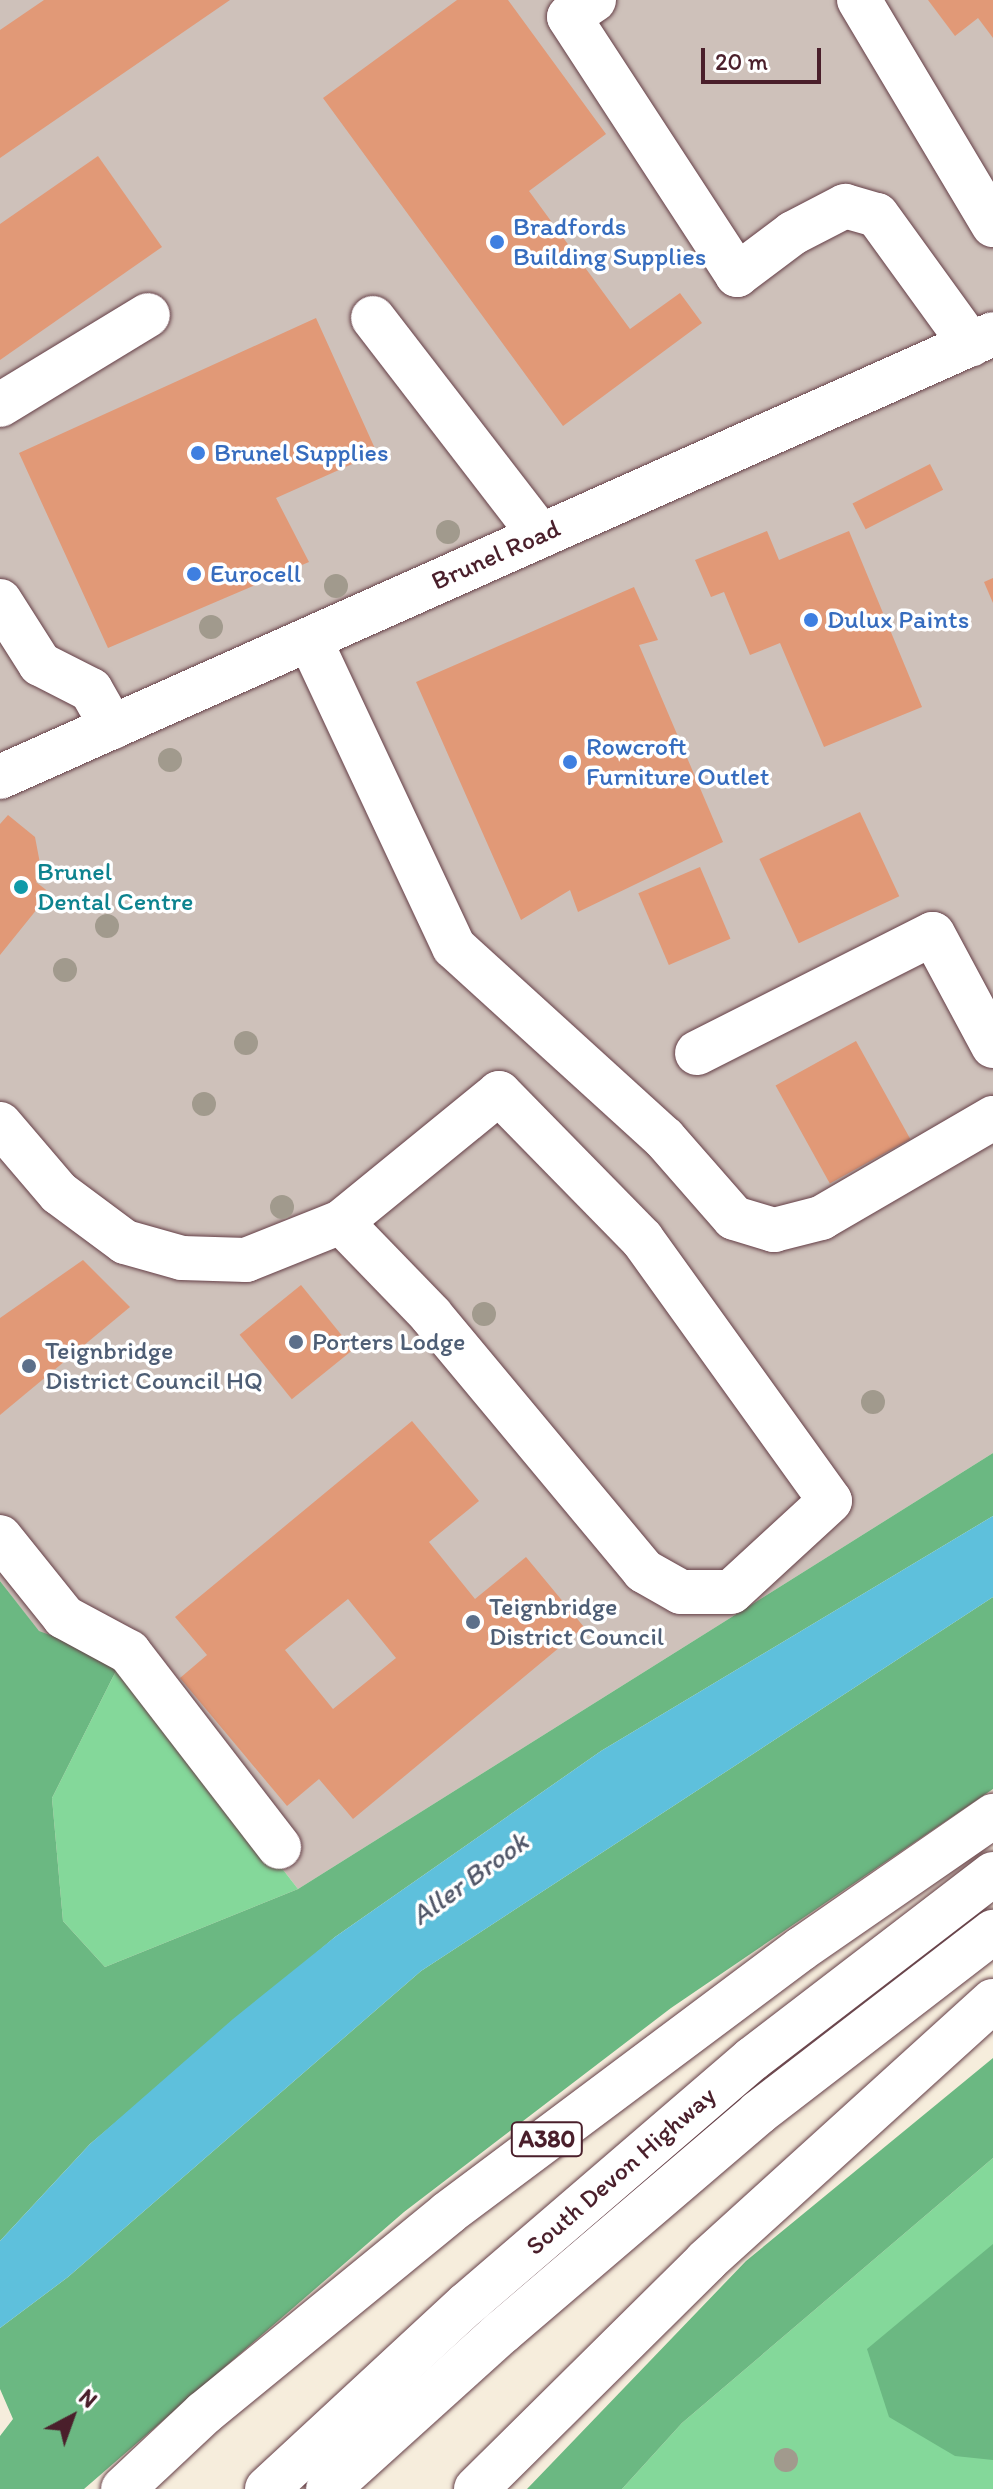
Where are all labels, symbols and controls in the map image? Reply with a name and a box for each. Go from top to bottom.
scale bar [705,32,825,82]
text: 20 m [715,47,768,76]
place label: Bradfords Building Supplies [513,211,706,272]
marker: Bradfords Building Supplies [488,233,506,251]
place label: Brunel Supplies [214,437,389,469]
marker: Brunel Supplies [189,444,207,462]
street label: Brunel Road [427,513,565,597]
place label: Eurocell [210,558,301,590]
marker: Eurocell [185,565,203,583]
place label: Dulux Paints [827,604,969,636]
marker: Dulux Paints [802,611,820,629]
place label: Rowcroft Furniture Outlet [586,731,770,792]
marker: Rowcroft Furniture Outlet [561,753,579,771]
place label: Brunel Dental Centre [37,856,193,918]
marker: Brunel Dental Centre [12,878,30,896]
place label: Porters Lodge [312,1326,466,1358]
marker: Porters Lodge [287,1333,305,1351]
place label: Teignbridge District Council HQ [45,1335,262,1396]
marker: Teignbridge District Council HQ [20,1357,38,1375]
place label: Teignbridge District Council [489,1591,664,1652]
marker: Teignbridge District Council [464,1613,482,1631]
water label: Aller Brook [404,1824,534,1932]
street label: South Devon Highway [520,2081,722,2261]
road number: A380 [509,2119,585,2159]
north arrow [32,2377,112,2457]
text: N [74,2383,103,2414]

